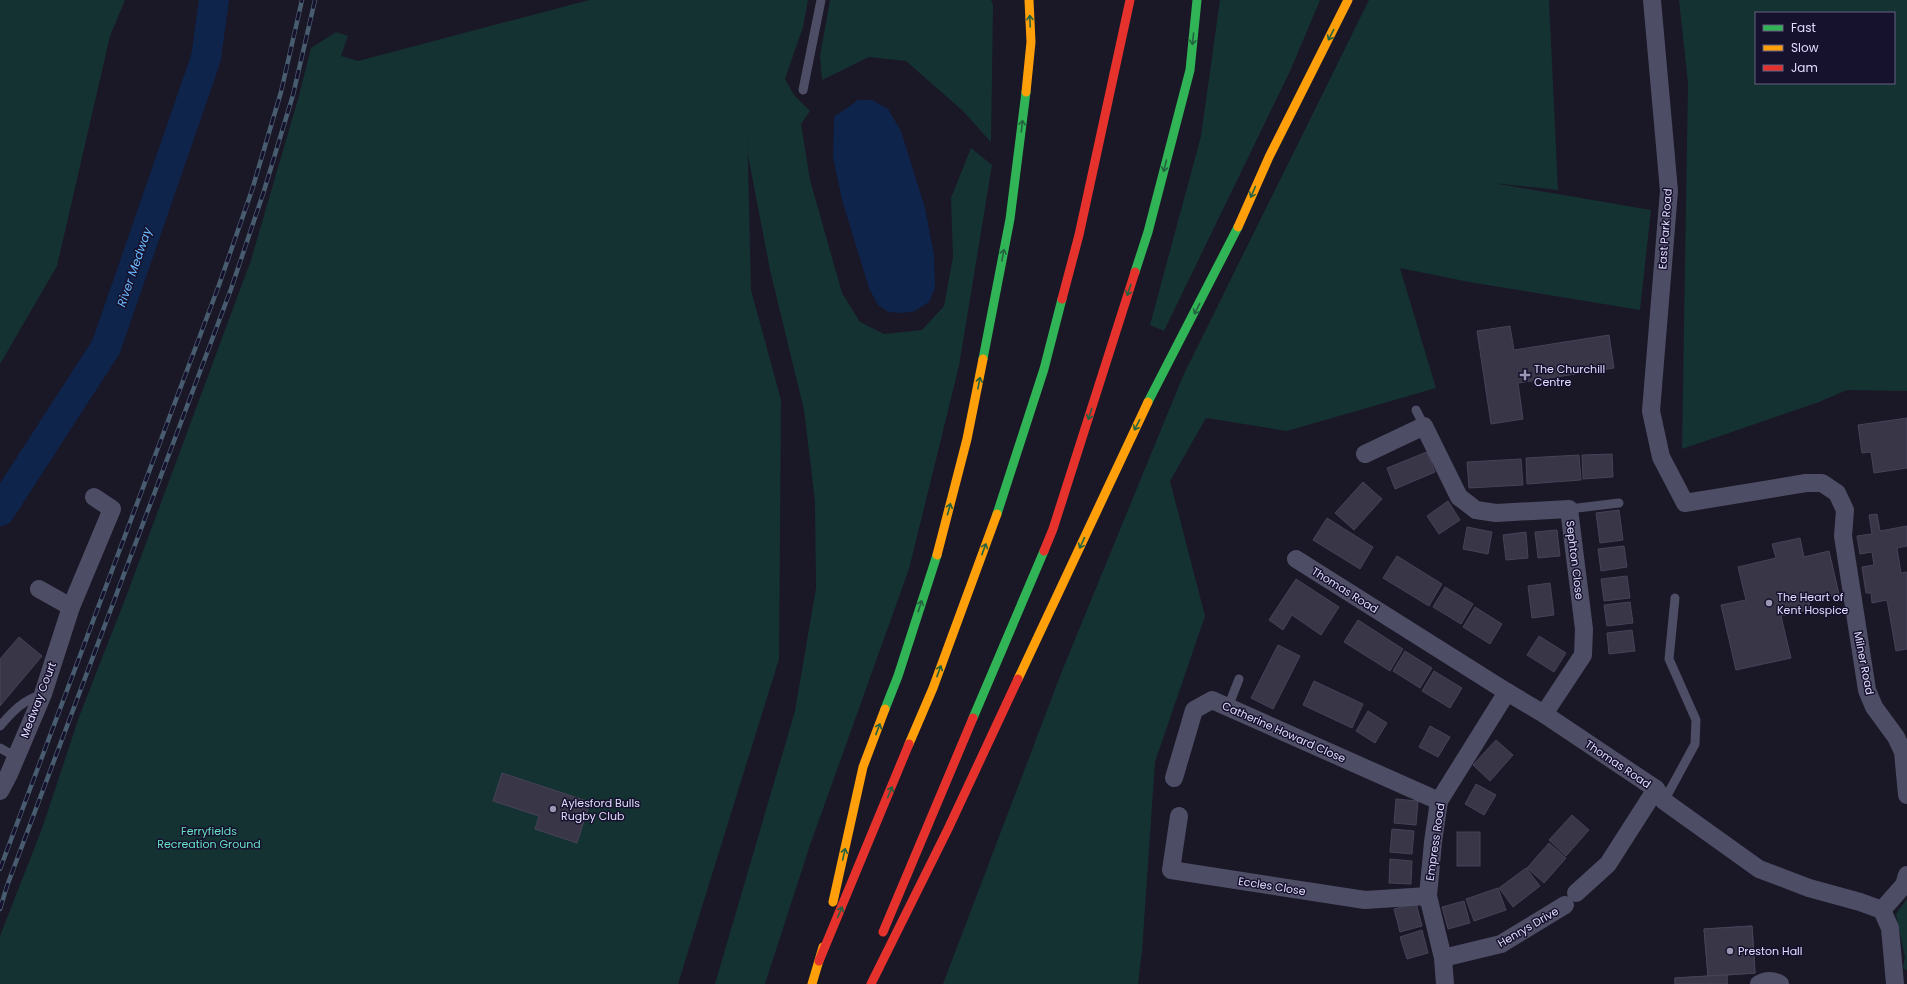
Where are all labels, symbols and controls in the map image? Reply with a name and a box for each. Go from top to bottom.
legend [1755,12,1895,84]
one-way arrow [1026,15,1034,28]
text: Fast [1791,19,1816,36]
one-way arrow [1327,29,1334,41]
one-way arrow [1189,32,1197,45]
text: Slow [1791,39,1819,56]
text: Jam [1791,59,1818,76]
one-way arrow [1018,120,1026,133]
one-way arrow [1161,159,1169,172]
one-way arrow [1249,186,1256,198]
street label: East Park Road [1654,188,1676,270]
water label: River Medway [112,224,156,309]
one-way arrow [1000,249,1008,262]
one-way arrow [1125,284,1133,296]
one-way arrow [1192,303,1200,315]
place label: The Churchill Centre [1534,361,1605,390]
marker: The Churchill Centre [1519,369,1531,381]
one-way arrow [975,376,983,389]
one-way arrow [1086,408,1093,421]
one-way arrow [1133,419,1140,431]
one-way arrow [946,503,953,516]
street label: Sephton Close [1562,520,1588,601]
one-way arrow [1078,536,1085,548]
one-way arrow [980,544,988,556]
street label: Thomas Road [1309,563,1381,617]
place label: The Heart of Kent Hospice [1777,589,1849,618]
marker: The Heart of Kent Hospice [1764,598,1774,608]
one-way arrow [917,600,924,613]
street label: Milner Road [1850,630,1878,696]
street label: Medway Court [16,660,60,740]
one-way arrow [936,665,943,678]
street label: Catherine Howard Close [1220,697,1349,767]
one-way arrow [874,724,882,736]
street label: Thomas Road [1582,736,1654,792]
one-way arrow [886,786,894,798]
place label: Aylesford Bulls Rugby Club [561,795,640,824]
street label: Empress Road [1422,802,1448,882]
marker: Aylesford Bulls Rugby Club [548,804,558,814]
park label: Ferryfields Recreation Ground [157,823,261,852]
one-way arrow [840,848,848,861]
street label: Eccles Close [1237,873,1307,899]
street label: Henrys Drive [1495,903,1562,951]
one-way arrow [836,906,844,918]
place label: Preston Hall [1738,943,1803,959]
marker: Preston Hall [1725,946,1735,956]

